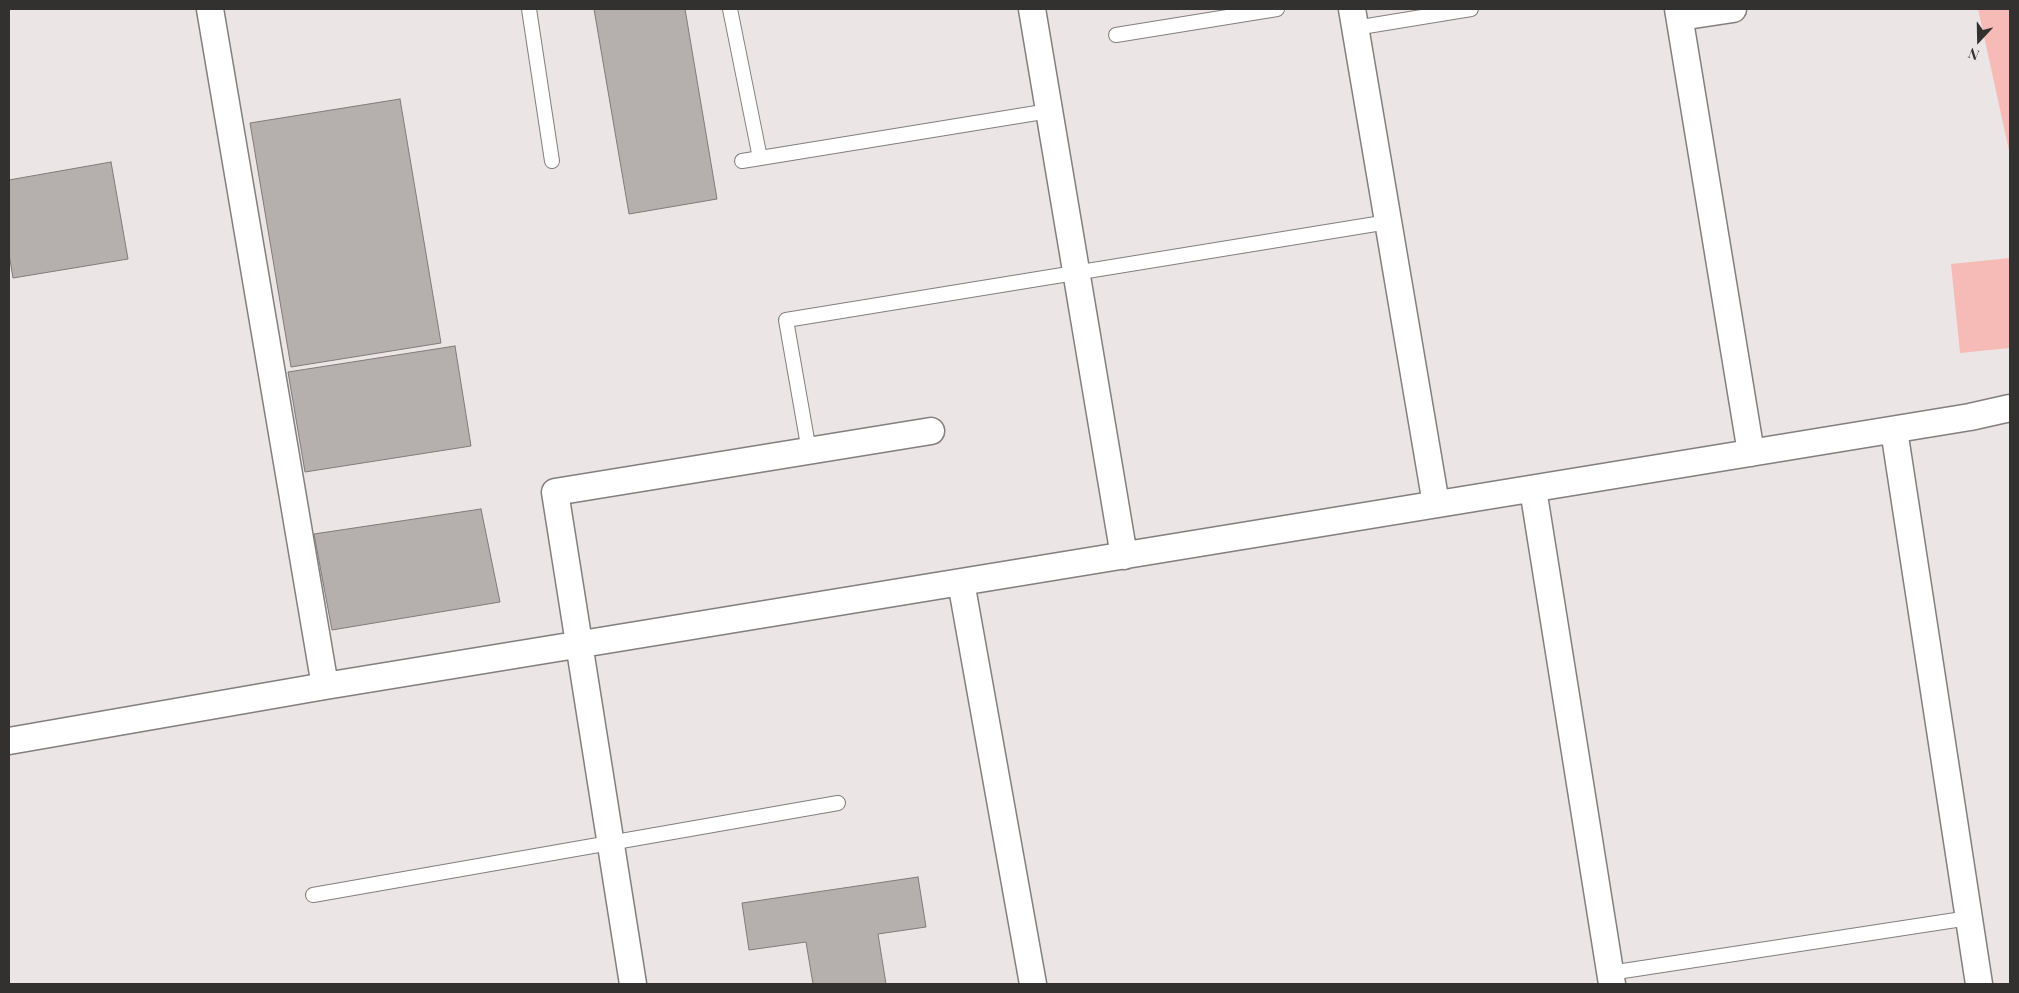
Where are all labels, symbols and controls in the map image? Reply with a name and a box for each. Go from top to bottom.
north arrow [1954,15,2004,65]
text: N [1965,44,1982,65]

